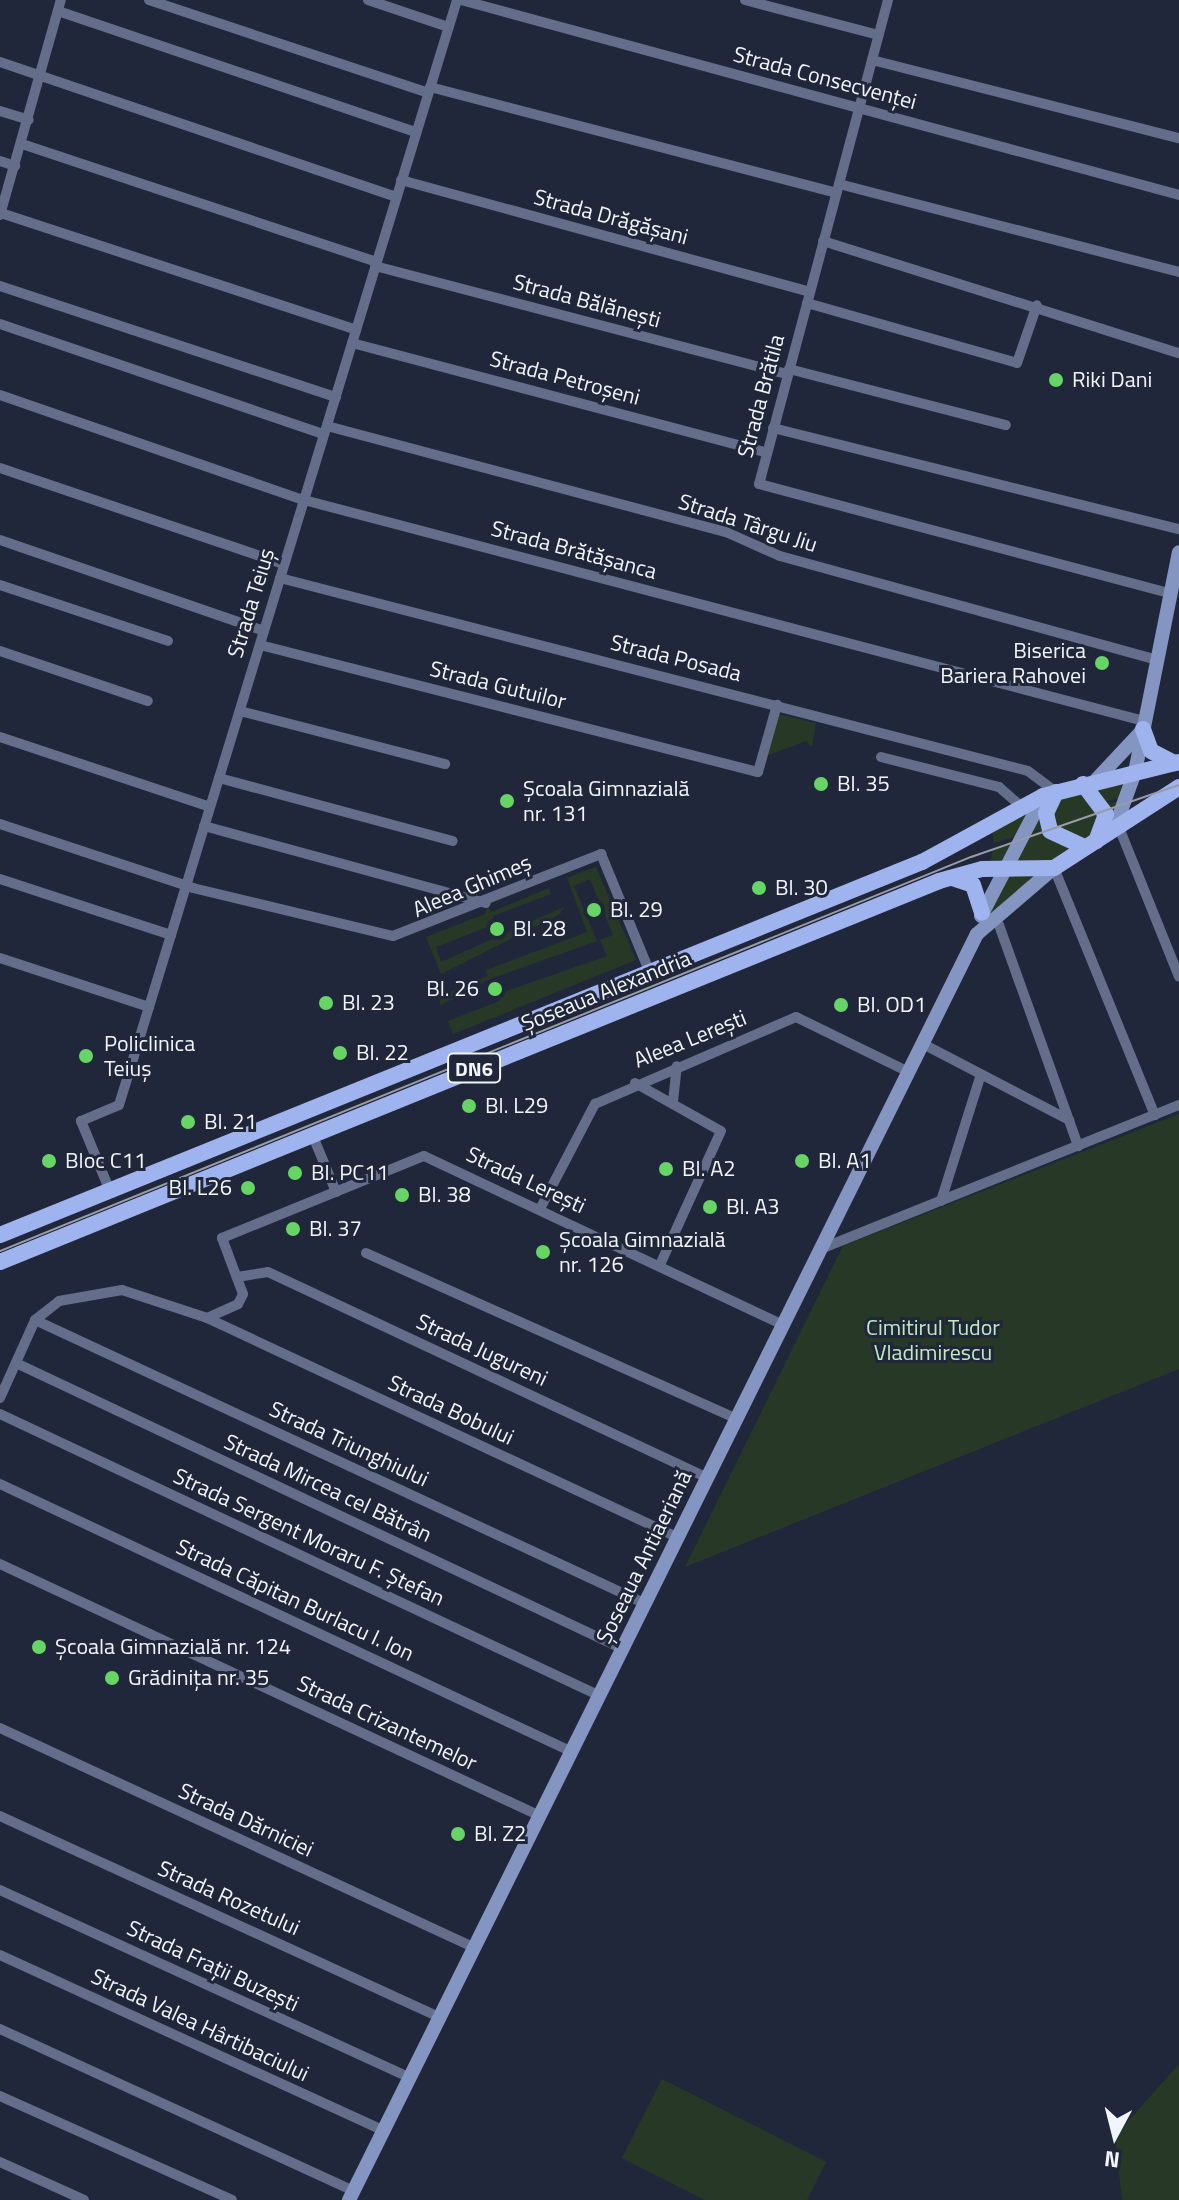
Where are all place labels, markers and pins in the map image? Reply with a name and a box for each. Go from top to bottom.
place label: Riki Dani [1072,367,1152,393]
marker: Riki Dani [1047,371,1065,389]
place label: Biserica Bariera Rahovei [940,637,1086,688]
marker: Biserica Bariera Rahovei [1093,654,1111,672]
place label: Bl. 35 [837,771,890,797]
place label: Școala Gimnazială nr. 131 [523,775,690,826]
marker: Bl. 35 [812,775,830,793]
marker: Școala Gimnazială nr. 131 [498,792,516,810]
place label: Bl. 30 [775,875,828,901]
marker: Bl. 30 [750,879,768,897]
place label: Bl. 29 [610,897,663,923]
marker: Bl. 29 [585,901,603,919]
place label: Bl. 28 [513,916,566,942]
marker: Bl. 28 [488,920,506,938]
place label: Bl. 26 [426,976,479,1002]
marker: Bl. 26 [486,980,504,998]
place label: Bl. 23 [342,990,395,1016]
place label: Bl. OD1 [857,992,926,1018]
marker: Bl. 23 [317,994,335,1012]
marker: Bl. OD1 [832,996,850,1014]
place label: Policlinica Teiuș [104,1030,195,1082]
place label: Bl. 22 [356,1040,409,1066]
marker: Bl. 22 [331,1044,349,1062]
marker: Policlinica Teiuș [75,1045,97,1067]
place label: Bl. L29 [485,1093,548,1119]
marker: Bl. L29 [460,1097,478,1115]
place label: Bl. 21 [204,1109,257,1135]
marker: Bl. 21 [179,1113,197,1131]
place label: Bloc C11 [65,1148,146,1174]
place label: Bl. A1 [818,1148,872,1174]
marker: Bloc C11 [40,1152,58,1170]
marker: Bl. A1 [793,1152,811,1170]
place label: Bl. A2 [682,1156,736,1182]
place label: Bl. PC11 [311,1160,389,1186]
marker: Bl. A2 [657,1160,675,1178]
marker: Bl. PC11 [286,1164,304,1182]
place label: Bl. L26 [169,1175,232,1201]
marker: Bl. L26 [239,1179,257,1197]
place label: Bl. 38 [418,1182,471,1208]
marker: Bl. 38 [393,1186,411,1204]
place label: Bl. A3 [726,1194,780,1220]
marker: Bl. A3 [701,1198,719,1216]
place label: Bl. 37 [309,1216,362,1242]
marker: Bl. 37 [284,1220,302,1238]
place label: Școala Gimnazială nr. 126 [559,1226,726,1278]
marker: Școala Gimnazială nr. 126 [534,1243,552,1261]
place label: Școala Gimnazială nr. 124 [55,1634,291,1660]
marker: Școala Gimnazială nr. 124 [30,1638,48,1656]
place label: Grădinița nr. 35 [128,1665,269,1691]
marker: Grădinița nr. 35 [103,1669,121,1687]
place label: Bl. Z2 [474,1821,526,1847]
marker: Bl. Z2 [449,1825,467,1843]

